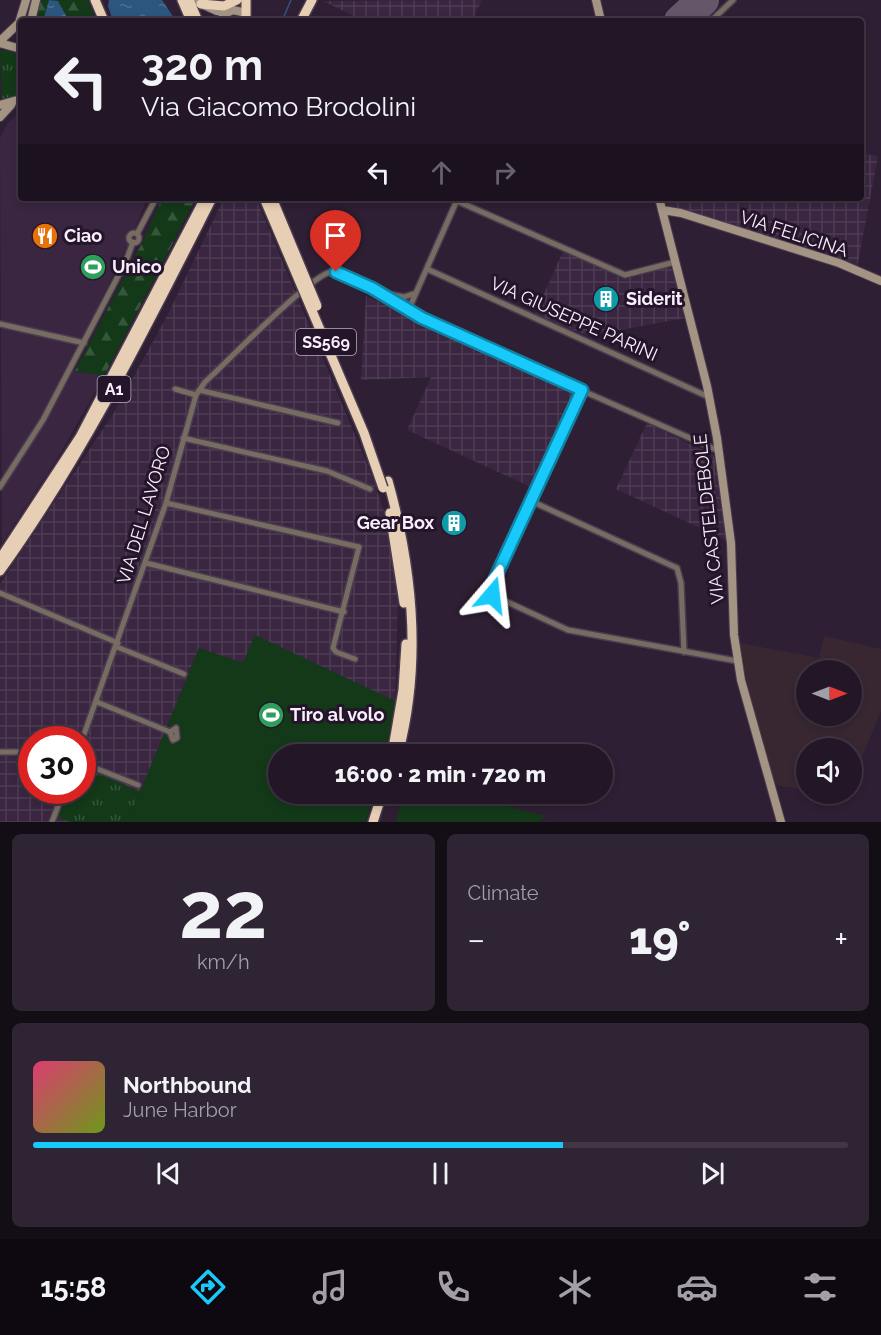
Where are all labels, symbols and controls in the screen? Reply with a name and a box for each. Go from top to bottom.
text: 320 m [141,41,263,90]
icon: left [42,42,120,120]
text: Via Giacomo Brodolini [141,91,416,122]
icon: left [362,156,395,189]
icon: ahead [425,156,458,189]
icon: right [488,156,521,189]
street label: VIA FELICINA [738,206,851,261]
pin [310,210,361,272]
icon: arrive [319,219,352,252]
restaurant icon: Ciao [30,221,60,251]
place label: Ciao [64,225,102,246]
sports icon: Unico [78,252,108,282]
place label: Unico [112,256,162,277]
street label: VIA GIUSEPPE PARINI [487,272,661,365]
building icon: Siderit [591,284,621,314]
place label: Siderit [626,288,683,309]
road number: SS569 [296,329,356,355]
road number: A1 [98,376,130,402]
street label: VIA CASTELDEBOLE [689,433,728,605]
street label: VIA DEL LAVORO [113,443,175,587]
building icon: Gear Box [439,508,469,538]
place label: Gear Box [357,512,434,533]
position arrow [460,563,524,627]
north arrow [796,660,862,726]
map controls [796,660,862,804]
sports icon: Tiro al volo [256,700,286,730]
place label: Tiro al volo [290,704,384,725]
speed limit sign: 30 [18,726,96,804]
button: sound [796,738,862,804]
text: 16:00 · 2 min · 720 m [335,761,546,787]
text: 22 [179,865,267,956]
text: Climate [468,881,539,905]
text: 19° [629,912,691,965]
text: − [468,920,485,959]
text: + [834,920,848,959]
text: km/h [197,950,250,974]
text: Northbound [123,1072,252,1098]
text: June Harbor [123,1098,237,1122]
icon: previous [152,1157,185,1190]
icon: pause [424,1157,457,1190]
icon: next [696,1157,729,1190]
icon: directions [187,1266,229,1308]
icon: music [309,1266,351,1308]
icon: phone [432,1266,474,1308]
icon: climate [554,1266,596,1308]
icon: car [676,1266,718,1308]
icon: filters [799,1266,841,1308]
text: 15:58 [40,1272,106,1303]

